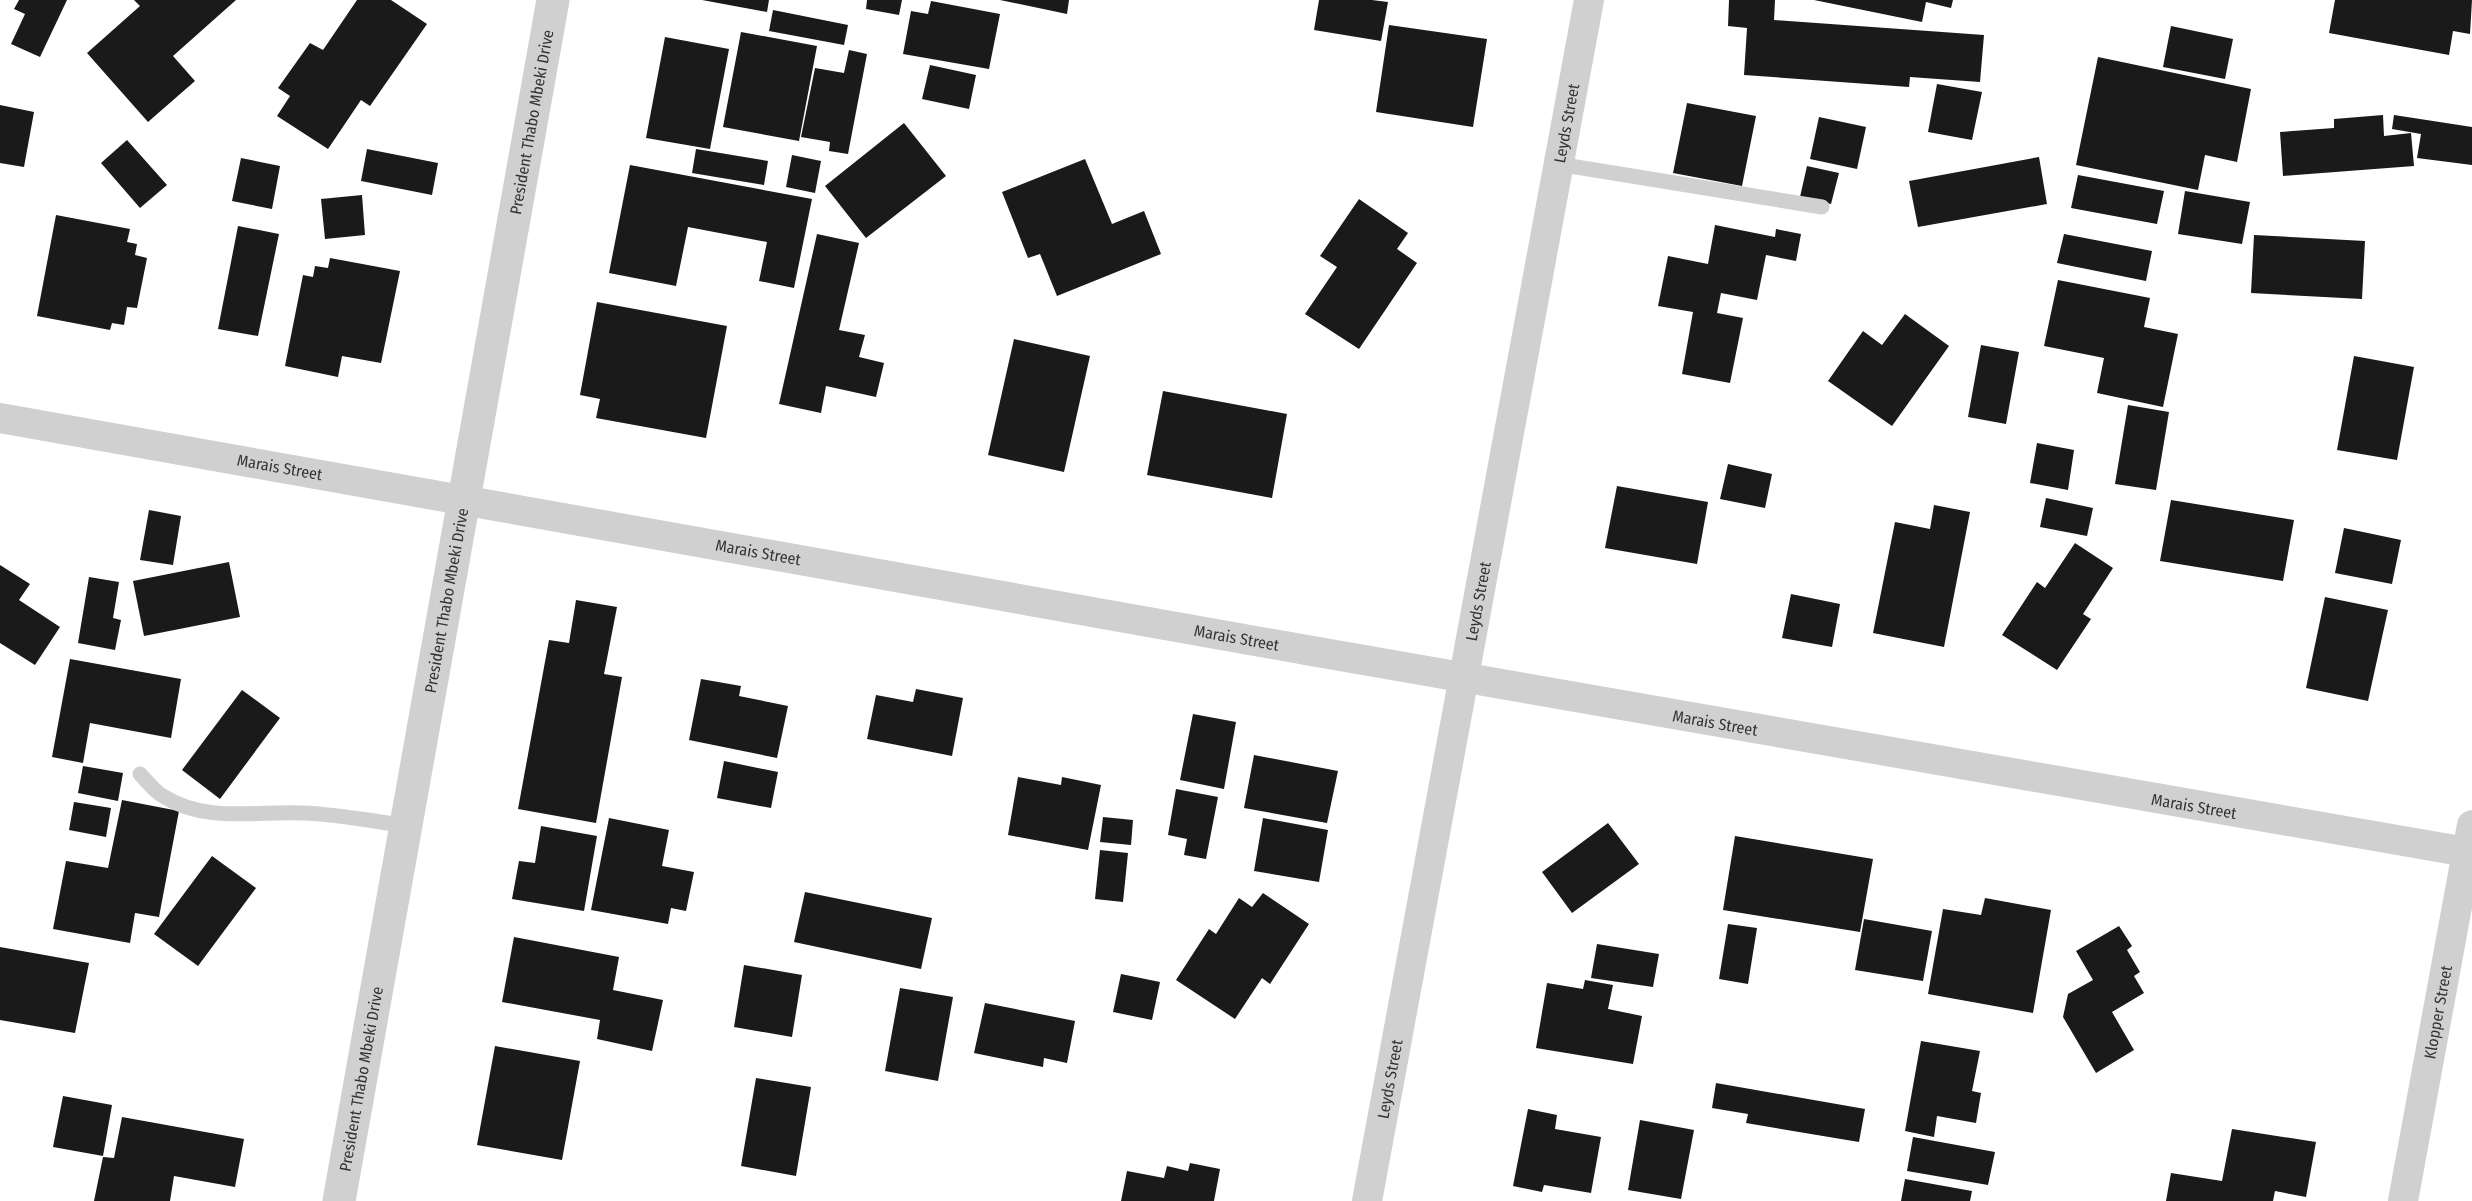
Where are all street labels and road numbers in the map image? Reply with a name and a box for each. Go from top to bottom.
street label: President Thabo Mbeki Drive [505,28,557,216]
street label: Leyds Street [1550,81,1583,164]
street label: Marais Street [236,450,325,484]
street label: President Thabo Mbeki Drive [420,506,472,694]
street label: Marais Street [714,535,803,569]
street label: Leyds Street [1461,559,1495,642]
street label: Marais Street [1193,621,1282,655]
street label: Marais Street [1671,706,1760,740]
street label: Marais Street [2150,789,2239,823]
street label: Klopper Street [2420,963,2456,1060]
street label: President Thabo Mbeki Drive [335,985,387,1173]
street label: Leyds Street [1373,1037,1406,1120]

